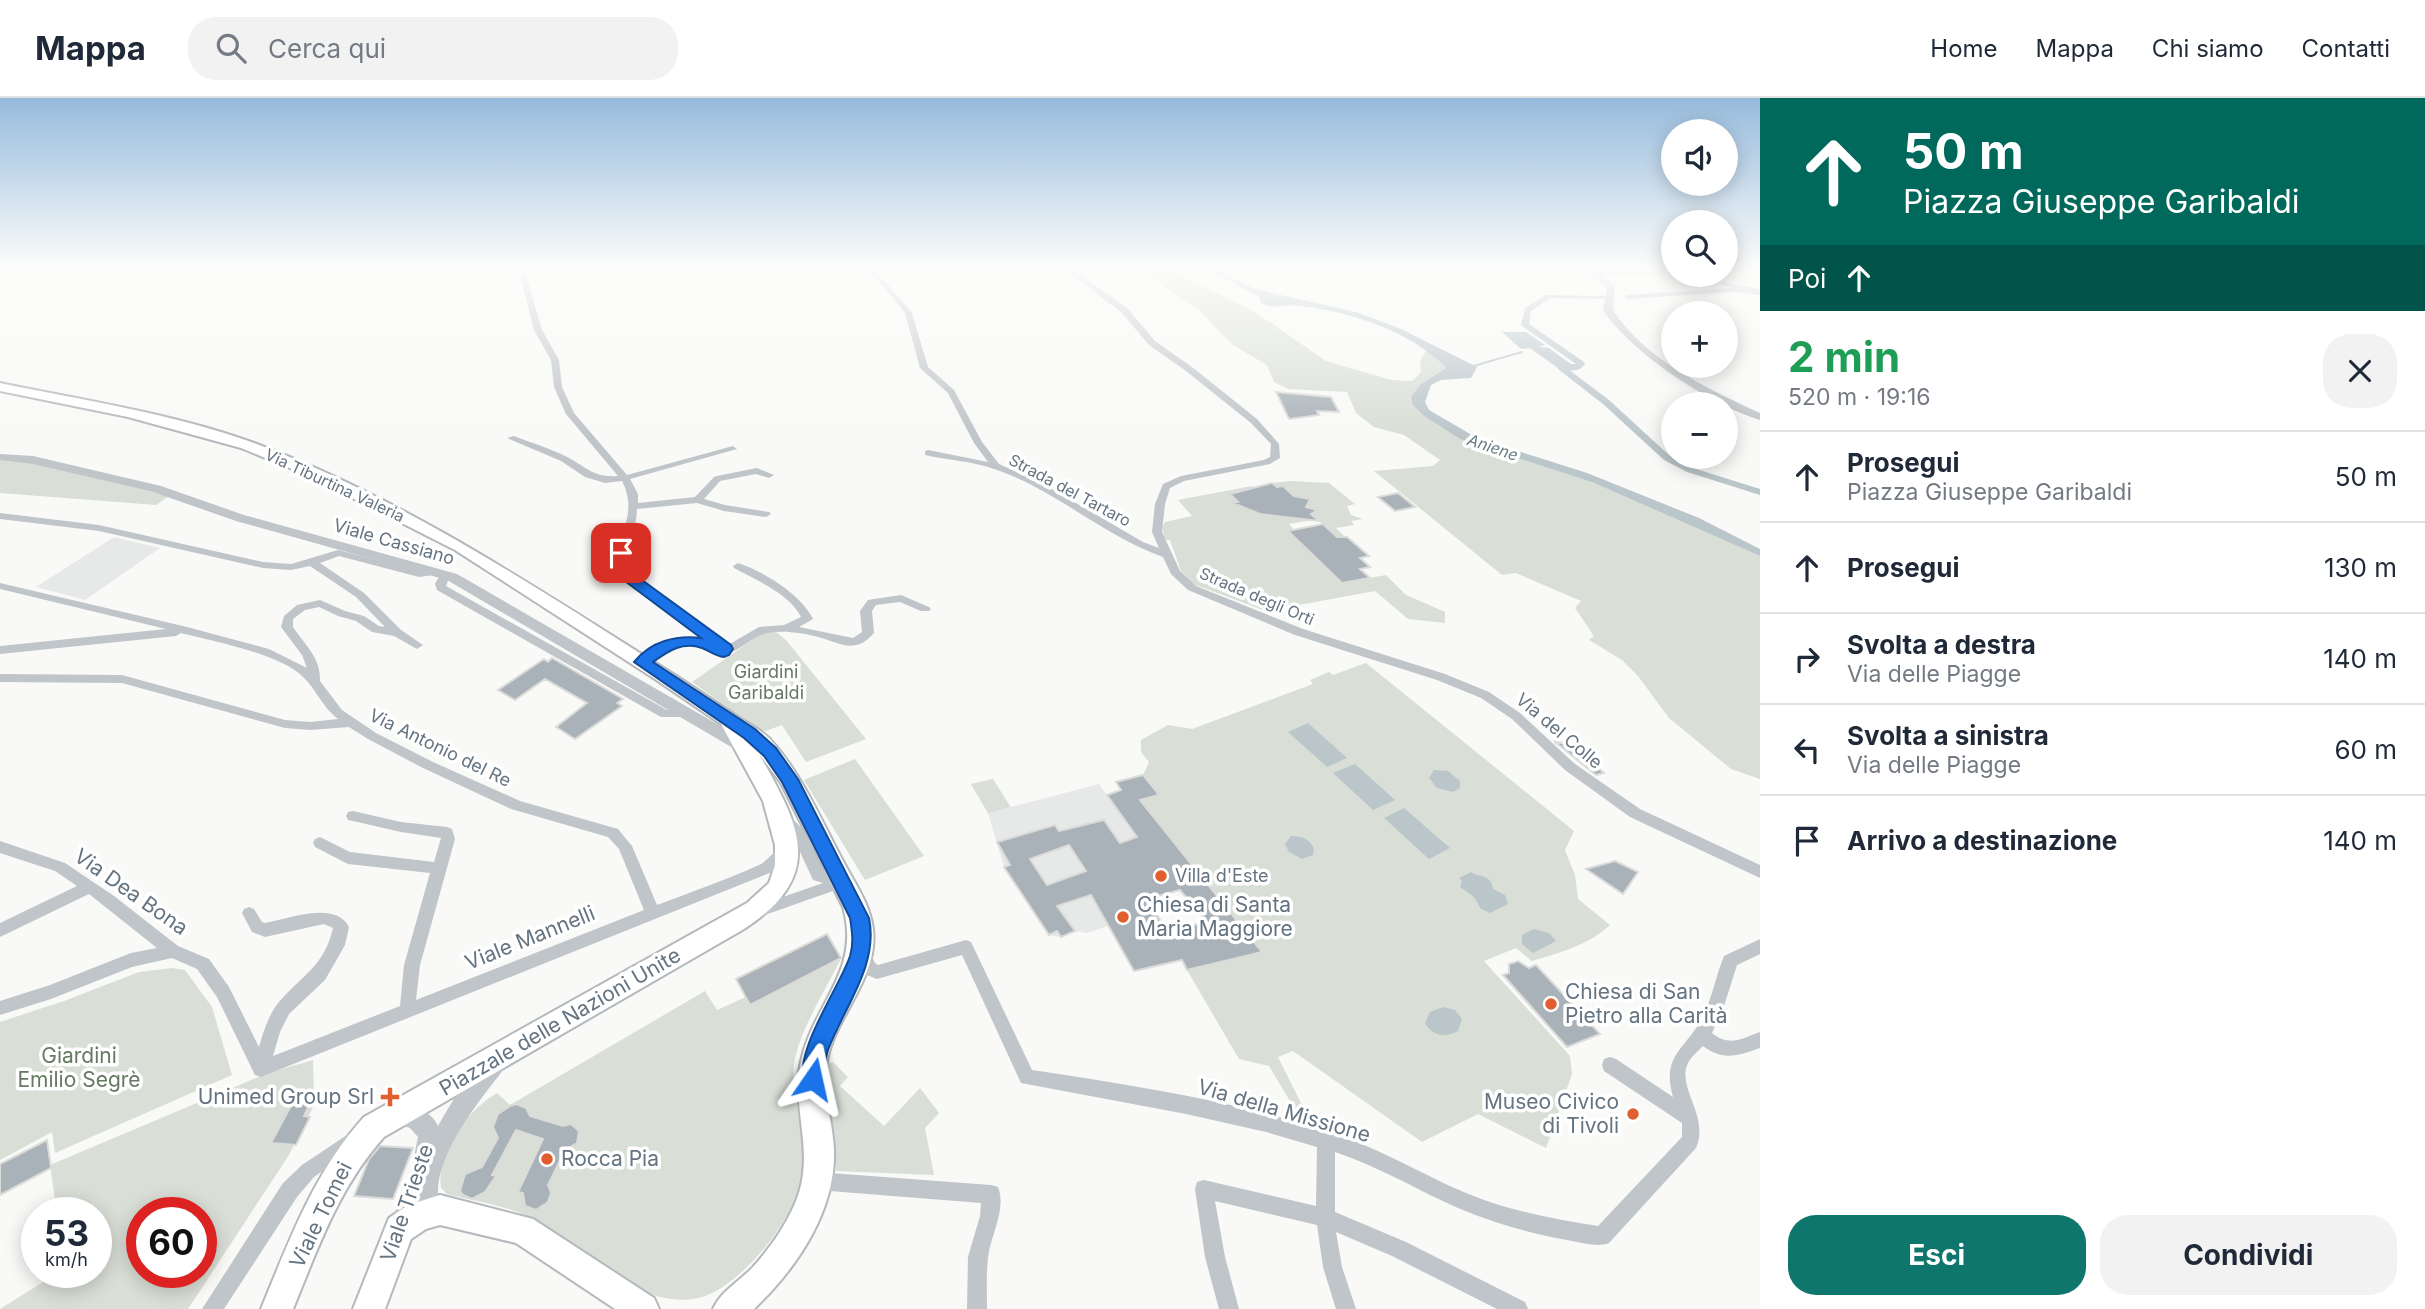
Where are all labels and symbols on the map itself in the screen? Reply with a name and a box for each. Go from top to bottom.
water label: Aniene [1464,429,1521,465]
street label: Via Tiburtina Valeria [262,444,408,526]
street label: Strada del Tartaro [1006,449,1134,531]
street label: Viale Cassiano [331,514,457,569]
pin [591,523,651,583]
street label: Strada degli Orti [1197,563,1317,629]
park label: Giardini Garibaldi [728,661,804,703]
street label: Via del Colle [1512,688,1607,773]
street label: Via Antonio del Re [366,704,515,791]
street label: Via Dea Bona [70,843,193,940]
place label: Villa d'Este [1175,865,1269,886]
marker: Villa d'Este [1153,868,1169,884]
place label: Chiesa di Santa Maria Maggiore [1137,892,1293,941]
street label: Viale Mannelli [461,900,598,975]
marker: Chiesa di Santa Maria Maggiore [1115,909,1131,925]
street label: Piazzale delle Nazioni Unite [435,942,685,1101]
place label: Chiesa di San Pietro alla Carità [1565,979,1728,1028]
marker: Chiesa di San Pietro alla Carità [1543,996,1559,1012]
position arrow [776,1042,850,1116]
park label: Giardini Emilio Segrè [17,1043,141,1092]
street label: Via della Missione [1195,1074,1374,1147]
place label: Unimed Group Srl [198,1084,374,1109]
marker: Unimed Group Srl [380,1087,400,1107]
place label: Museo Civico di Tivoli [1484,1089,1619,1138]
marker: Museo Civico di Tivoli [1625,1106,1641,1122]
street label: Viale Trieste [375,1141,438,1265]
place label: Rocca Pia [561,1146,659,1171]
marker: Rocca Pia [539,1151,555,1167]
street label: Viale Tomei [284,1158,357,1272]
speed limit sign: 60 [126,1197,217,1288]

